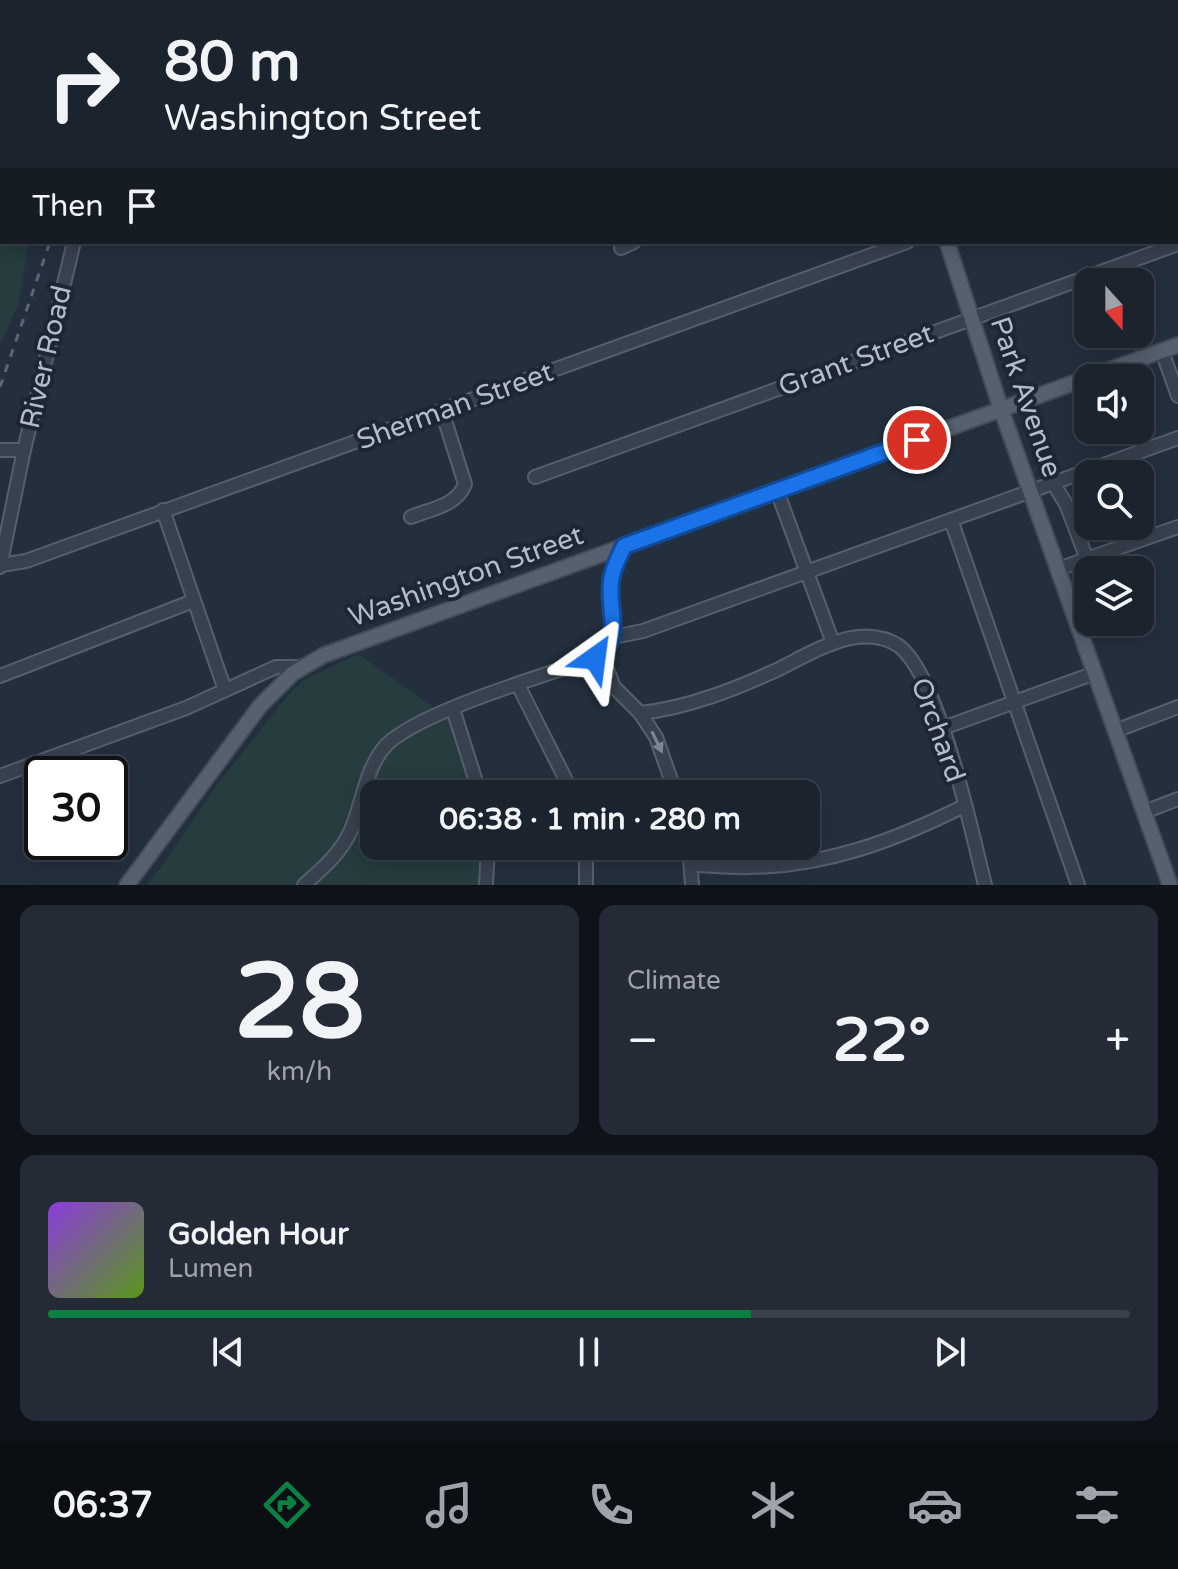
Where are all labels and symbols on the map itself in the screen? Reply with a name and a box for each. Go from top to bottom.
north arrow [1074,268,1154,348]
street label: River Road [13,282,79,432]
street label: Park Avenue [983,312,1069,482]
street label: Grant Street [774,316,938,404]
street label: Sherman Street [352,355,558,457]
pin [883,406,951,474]
street label: Washington Street [344,518,588,634]
position arrow [553,616,637,700]
street label: Orchard [903,673,973,787]
one-way arrow [650,731,664,754]
speed limit sign: 30 [24,756,128,860]

